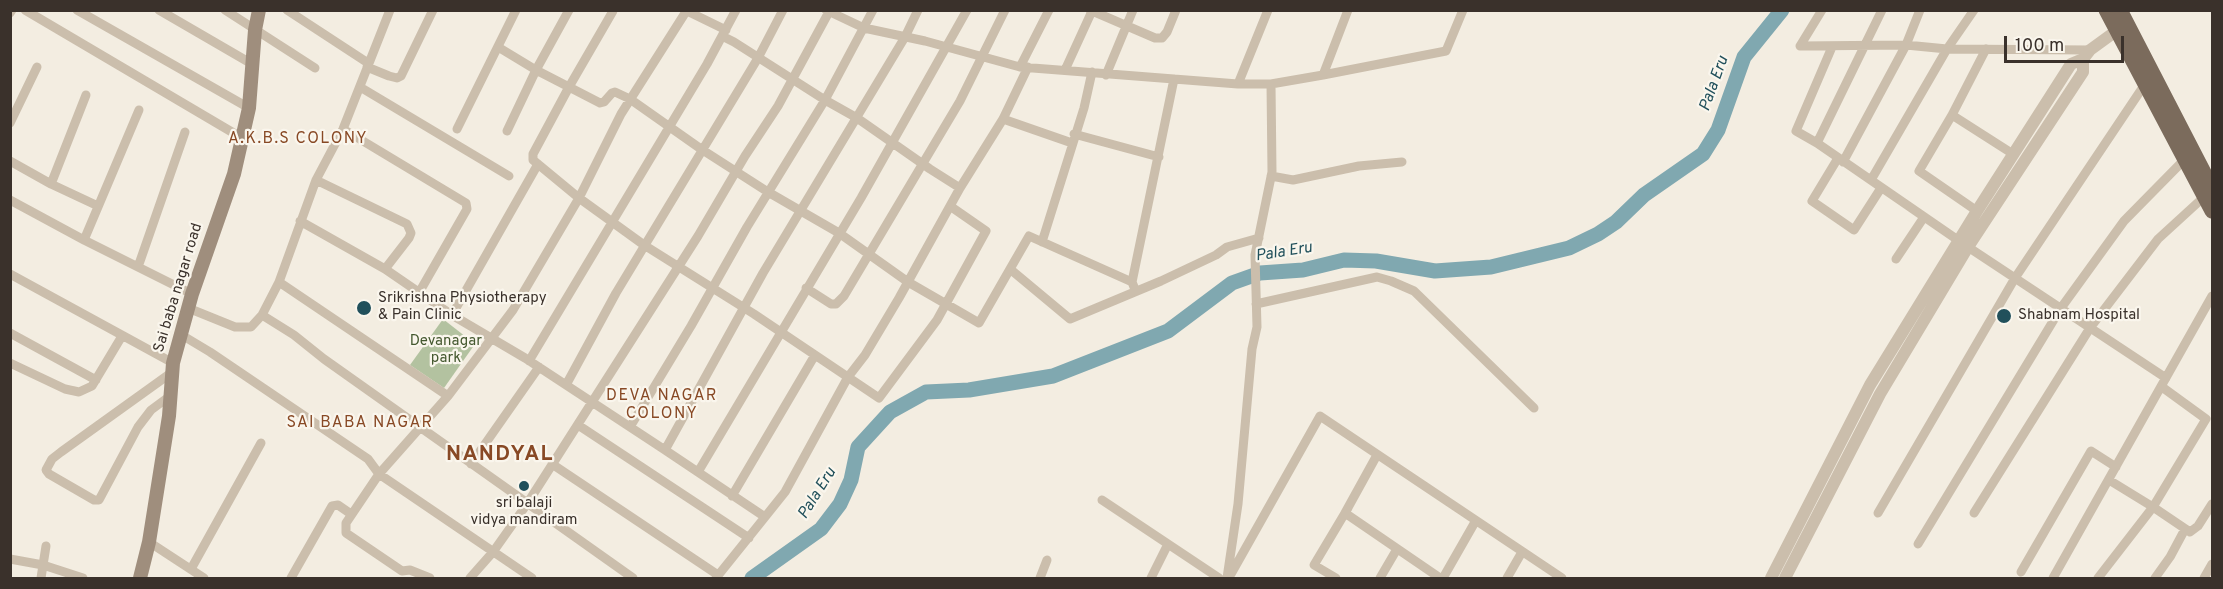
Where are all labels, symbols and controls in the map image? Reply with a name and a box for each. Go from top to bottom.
scale bar [2007,24,2127,62]
text: 100 m [2015,35,2064,58]
water label: Pala Eru [1696,54,1734,114]
district label: A.K.B.S COLONY [228,130,368,150]
street label: Sai baba nagar road [151,221,207,355]
water label: Pala Eru [1254,239,1314,267]
place label: Srikrishna Physiotherapy & Pain Clinic [378,290,547,325]
marker: Srikrishna Physiotherapy & Pain Clinic [355,299,373,317]
marker: Shabnam Hospital [1995,307,2013,325]
place label: Shabnam Hospital [2018,307,2140,325]
park label: Devanagar park [410,333,482,368]
district label: DEVA NAGAR COLONY [606,387,718,425]
district label: SAI BABA NAGAR [286,414,434,434]
district label: NANDYAL [446,443,554,469]
water label: Pala Eru [795,465,841,523]
marker: sri balaji vidya mandiram [517,479,531,493]
place label: sri balaji vidya mandiram [470,495,578,530]

